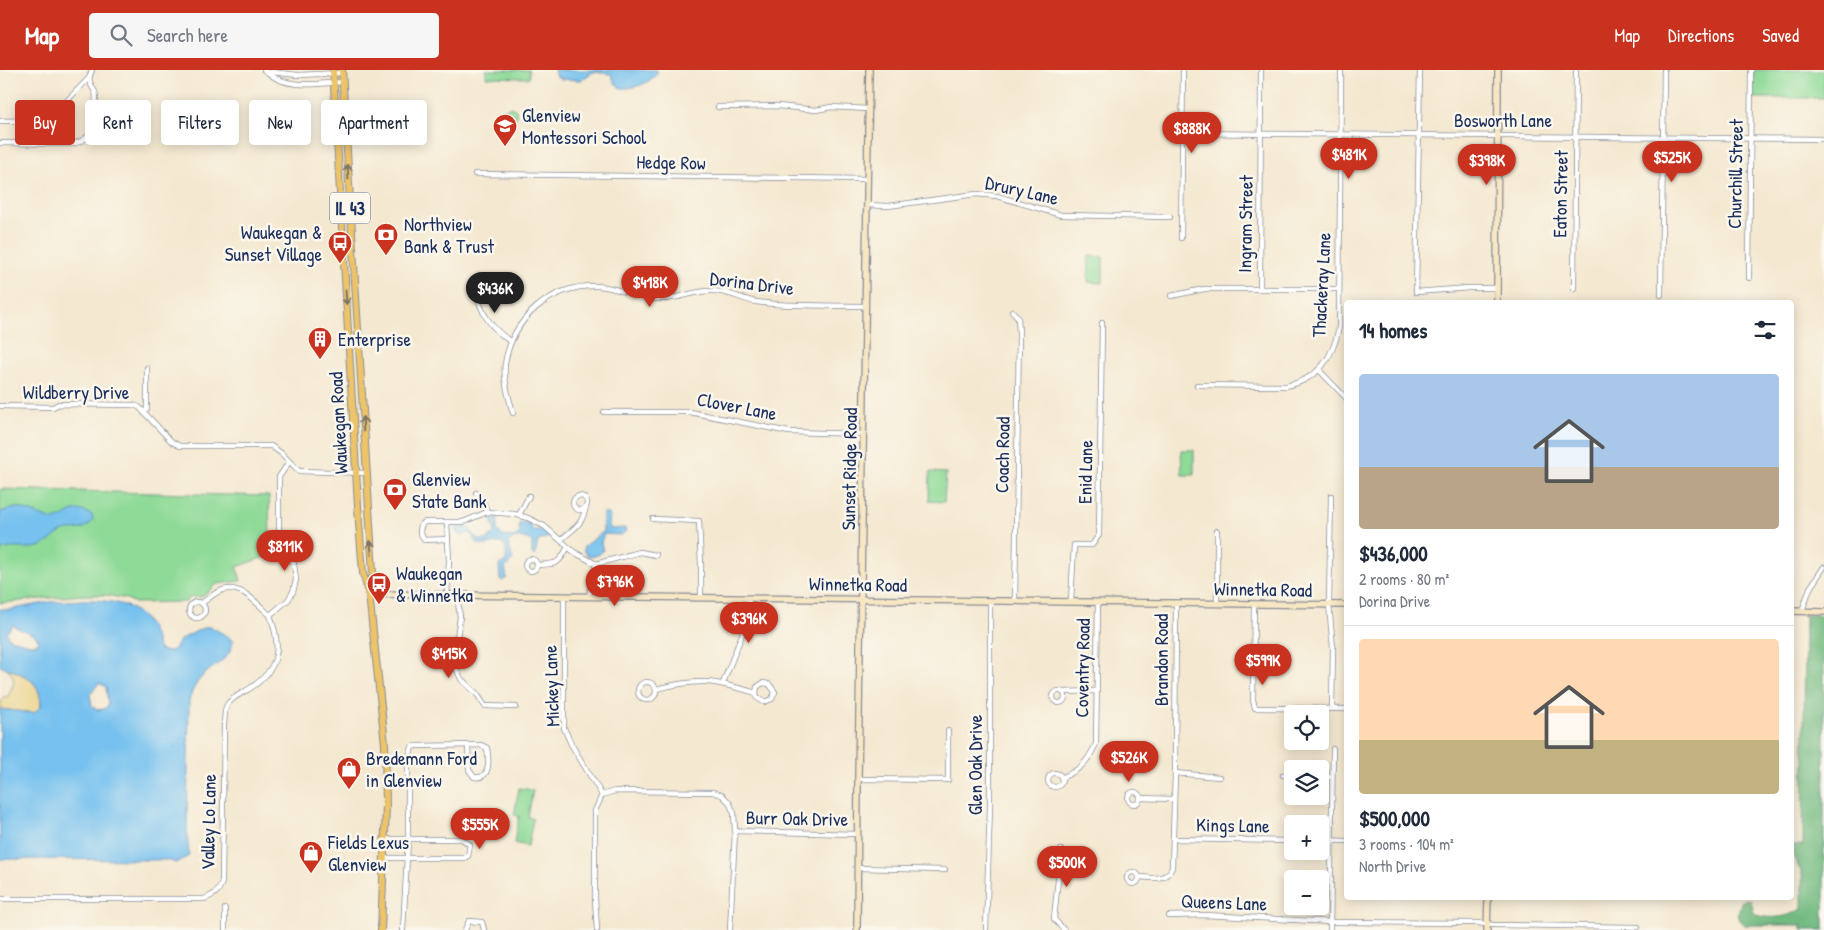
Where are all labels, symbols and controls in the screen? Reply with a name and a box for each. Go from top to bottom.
search box [89,13,439,58]
text: Map [25,19,59,51]
icon: search [107,21,135,49]
text: Search here [147,22,228,48]
text: Map [1615,23,1640,48]
text: Directions [1668,23,1734,48]
text: Saved [1762,23,1799,48]
chip: Buy [15,100,75,145]
chip: Rent [85,100,151,145]
chip: Filters [161,100,239,145]
chip: New [249,100,311,145]
chip: Apartment [321,100,427,145]
place label: Glenview Montessori School [522,102,647,150]
street label: Bosworth Lane [1454,107,1552,133]
pin: $888K [1157,112,1227,154]
school or university icon: Glenview Montessori School [492,113,518,147]
text: $888K [1173,117,1211,139]
street label: Churchill Street [1721,118,1749,229]
pin: $481K [1314,138,1384,180]
pin: $525K [1637,140,1707,183]
text: $481K [1331,143,1367,165]
pin: $398K [1452,144,1522,186]
text: $525K [1653,146,1691,168]
street label: Hedge Row [636,148,706,176]
text: $398K [1469,149,1505,171]
street label: Eaton Street [1546,150,1574,238]
one-way arrow [344,164,353,180]
street label: Drury Lane [983,169,1062,211]
street label: Ingram Street [1231,174,1259,273]
road number: IL 43 [330,192,370,224]
place label: Northview Bank & Trust [404,211,494,259]
place label: Waukegan & Sunset Village [225,219,322,267]
bank icon: Northview Bank & Trust [373,222,399,256]
bus stop icon: Waukegan & Sunset Village [327,230,353,264]
street label: Thackeray Lane [1305,231,1337,338]
street label: Dorina Drive [709,265,796,301]
pin: $418K [615,266,685,308]
text: $418K [632,271,668,293]
pin: $436K [460,272,530,314]
text: $436K [477,277,513,299]
one-way arrow [341,288,350,304]
text: 14 homes [1359,316,1427,345]
icon: filters [1751,316,1779,344]
building icon: Enterprise [307,326,333,360]
place label: Enterprise [338,326,411,352]
street label: Waukegan Road [322,371,354,475]
street label: Wildberry Drive [23,379,130,405]
street label: Clover Lane [695,386,779,427]
icon: home [1524,406,1614,496]
street label: Sunset Ridge Road [835,407,863,530]
one-way arrow [358,416,367,432]
street label: Coach Road [988,416,1016,493]
street label: Enid Lane [1071,440,1099,504]
place label: Glenview State Bank [412,466,487,514]
bank icon: Glenview State Bank [382,477,408,511]
pin: $811K [250,530,320,572]
text: $811K [267,535,303,557]
text: $436,000 [1359,539,1428,568]
one-way arrow [366,540,375,556]
place label: Waukegan & Winnetka [396,560,474,608]
pin: $796K [580,564,650,607]
text: 2 rooms · 80 m² [1359,568,1449,590]
text: $796K [597,570,633,592]
street label: Winnetka Road [809,570,908,598]
bus stop icon: Waukegan & Winnetka [366,571,392,605]
street label: Winnetka Road [1214,575,1313,603]
text: Dorina Drive [1359,590,1430,612]
pin: $396K [714,602,784,644]
text: $396K [731,607,767,629]
street label: Brandon Road [1148,613,1174,706]
street label: Coventry Road [1068,618,1096,718]
pin: $415K [414,636,484,679]
text: $415K [431,642,467,664]
street label: Mickey Lane [537,644,565,727]
pin: $599K [1228,644,1298,686]
text: $599K [1246,649,1281,671]
icon: home [1524,672,1614,762]
map controls [1284,705,1329,915]
button: locate [1284,705,1329,750]
street label: Glen Oak Drive [962,714,988,815]
pin: $526K [1094,740,1164,783]
place label: Bredemann Ford in Glenview [366,745,477,793]
text: $526K [1110,746,1148,768]
shop icon: Bredemann Ford in Glenview [336,756,362,790]
button: layers [1284,760,1329,805]
street label: Valley Lo Lane [194,773,222,870]
street label: Burr Oak Drive [746,804,849,832]
text: $500,000 [1359,804,1430,833]
pin: $555K [445,808,515,850]
street label: Kings Lane [1196,811,1270,839]
text: $555K [462,813,498,835]
button: + [1284,815,1329,860]
place label: Fields Lexus Glenview [327,829,409,877]
text: 3 rooms · 104 m² [1359,833,1454,855]
shop icon: Fields Lexus Glenview [298,840,324,874]
pin: $500K [1032,846,1102,888]
text: $500K [1048,851,1086,873]
text: North Drive [1359,855,1426,877]
button: − [1284,870,1329,915]
street label: Queens Lane [1181,888,1268,917]

